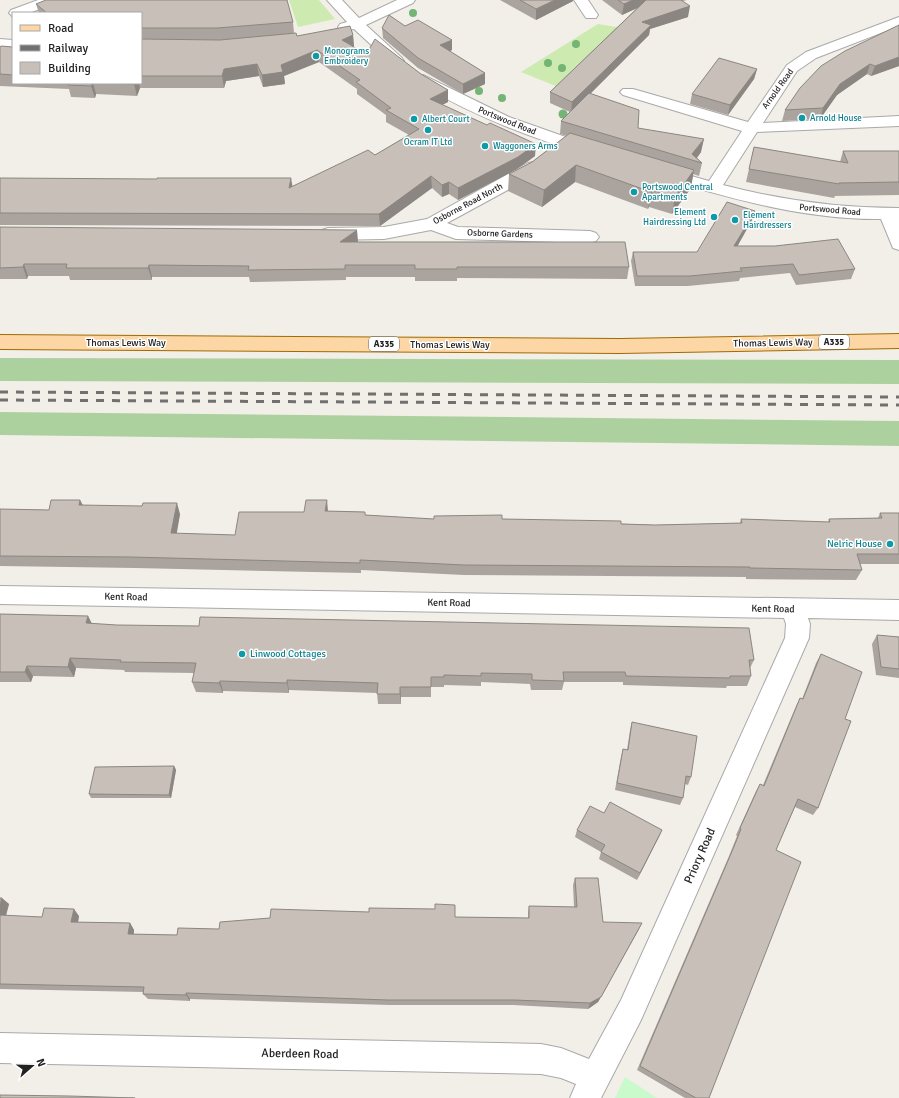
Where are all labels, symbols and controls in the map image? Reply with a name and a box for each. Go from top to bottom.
legend [12,12,142,84]
text: Road [48,21,74,36]
text: Railway [48,41,88,56]
place label: Monograms Embroidery [324,46,369,67]
marker: Monograms Embroidery [311,51,321,61]
text: Building [48,61,91,76]
street label: Arnold Road [760,67,796,111]
street label: Portswood Road [476,104,538,138]
marker: Arnold House [797,113,807,123]
place label: Arnold House [810,113,862,124]
marker: Albert Court [409,114,419,124]
place label: Albert Court [422,114,470,125]
marker: Ocram IT Ltd [423,125,433,135]
place label: Ocram IT Ltd [404,137,452,148]
marker: Waggoners Arms [480,141,490,151]
place label: Waggoners Arms [493,141,558,152]
street label: Osborne Road North [431,181,505,227]
place label: Portswood Central Apartments [642,182,713,203]
marker: Portswood Central Apartments [629,187,639,197]
street label: Portswood Road [799,202,862,218]
place label: Element Hairdressing Ltd [643,207,706,228]
place label: Element Hairdressers [743,210,791,231]
marker: Element Hairdressing Ltd [709,212,719,222]
marker: Element Hairdressers [730,215,740,225]
street label: Osborne Gardens [467,227,533,241]
road number: A335 [819,335,849,349]
street label: Thomas Lewis Way [733,336,813,350]
street label: Thomas Lewis Way [86,337,166,349]
road number: A335 [369,337,399,351]
street label: Thomas Lewis Way [410,339,490,351]
place label: Nelric House [827,538,882,550]
marker: Nelric House [885,539,895,549]
street label: Kent Road [104,591,148,603]
street label: Kent Road [427,597,471,609]
street label: Kent Road [751,603,795,615]
place label: Linwood Cottages [250,648,326,660]
marker: Linwood Cottages [237,649,247,659]
street label: Priory Road [681,826,719,886]
north arrow [12,1046,52,1086]
street label: Aberdeen Road [261,1046,339,1062]
text: N [34,1057,48,1069]

